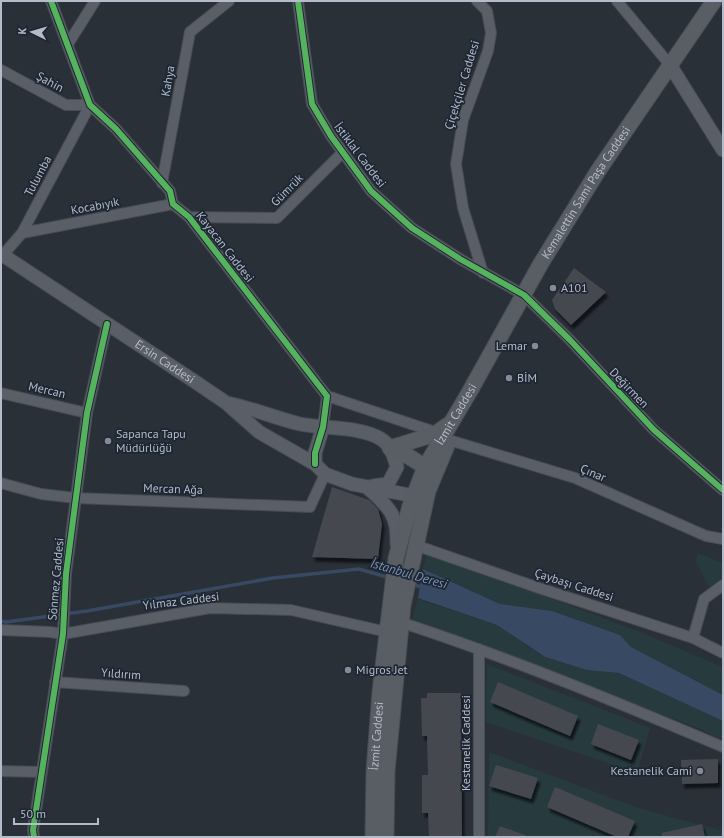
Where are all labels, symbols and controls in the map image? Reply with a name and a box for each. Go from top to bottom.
north arrow [12,12,52,52]
text: K [15,27,29,35]
street label: Çiçekçiler Caddesi [441,39,482,131]
street label: Kahya [157,64,178,98]
street label: Şahin [34,68,66,95]
street label: İstiklal Caddesi [331,119,390,190]
street label: Kemalettin Sami Paşa Caddesi [538,123,633,261]
street label: Tulumba [21,153,55,199]
street label: Gümrük [267,170,306,209]
street label: Kocabıyık [70,193,121,218]
street label: Kayacan Caddesi [193,208,258,285]
place label: A101 [561,280,588,295]
marker: A101 [548,283,558,293]
street label: Ersin Caddesi [132,336,198,386]
place label: Lemar [496,338,527,353]
marker: Lemar [530,341,540,351]
street label: Değirmen [607,364,652,411]
place label: BİM [517,370,537,385]
marker: BİM [504,373,514,383]
street label: Mercan [27,378,67,401]
street label: İzmit Caddesi [432,381,480,448]
place label: Sapanca Tapu Müdürlüğü [116,426,186,455]
marker: Sapanca Tapu Müdürlüğü [103,436,113,446]
street label: Çınar [578,460,608,485]
street label: Mercan Ağa [143,480,203,497]
street label: Sönmez Caddesi [44,537,67,621]
water label: İstanbul Deresi [368,554,450,593]
street label: Çaybaşı Caddesi [533,565,615,604]
street label: Yılmaz Caddesi [142,588,220,613]
place label: Migros Jet [356,662,408,677]
street label: Yıldırım [100,665,142,682]
marker: Migros Jet [343,665,353,675]
street label: Kestanelik Caddesi [458,695,473,791]
street label: İzmit Caddesi [366,701,386,771]
place label: Kestanelik Cami [611,763,692,778]
marker: Kestanelik Cami [695,766,705,776]
scale bar [14,800,98,826]
text: 50 m [20,806,46,821]

